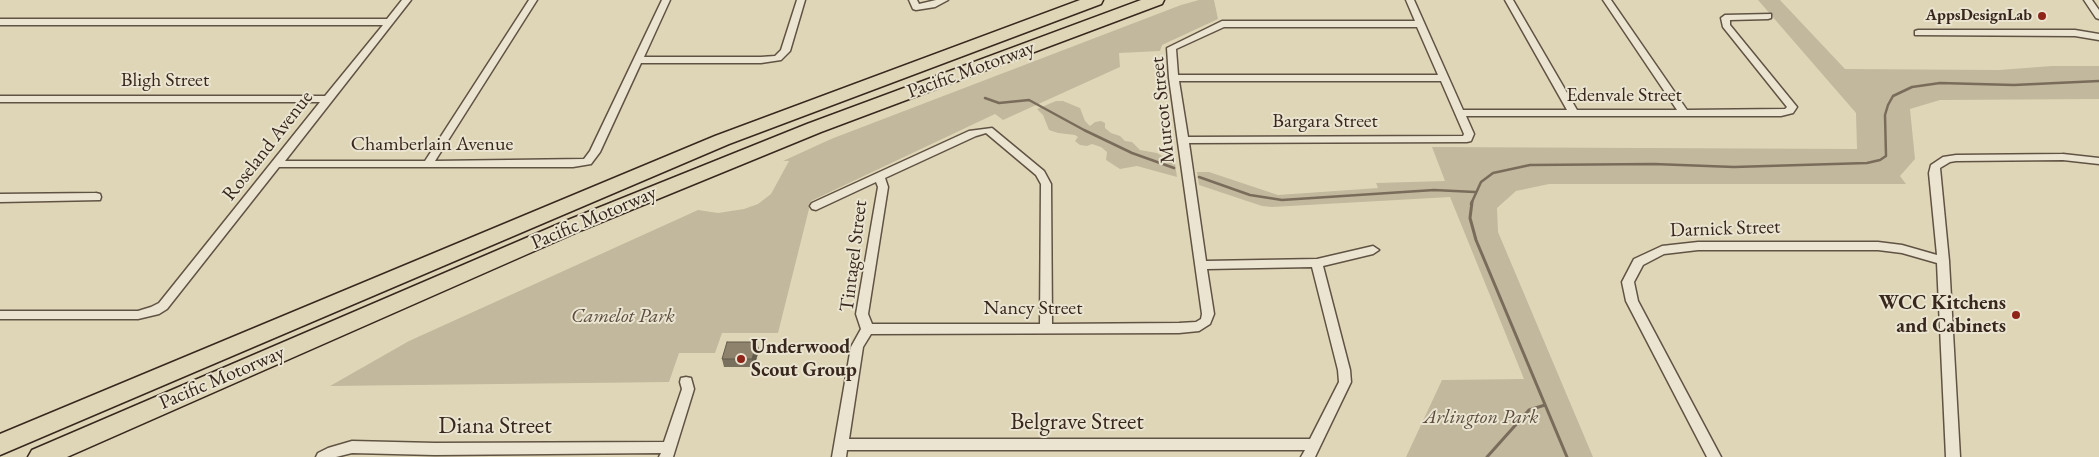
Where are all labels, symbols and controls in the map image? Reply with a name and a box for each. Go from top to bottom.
place label: AppsDesignLab [1926,6,2032,26]
marker: AppsDesignLab [2036,10,2048,22]
street label: Pacific Motorway [904,36,1038,104]
street label: Murcot Street [1145,55,1181,165]
street label: Bligh Street [121,69,209,93]
street label: Edenvale Street [1566,84,1682,108]
street label: Roseland Avenue [218,86,318,206]
street label: Bargara Street [1272,110,1378,134]
street label: Chamberlain Avenue [351,133,513,157]
street label: Pacific Motorway [528,181,660,255]
street label: Tintagel Street [835,199,873,313]
street label: Darnick Street [1669,215,1781,243]
place label: WCC Kitchens and Cabinets [1879,292,2006,339]
street label: Nancy Street [984,297,1082,321]
park label: Camelot Park [571,305,675,329]
marker: WCC Kitchens and Cabinets [2010,309,2022,321]
place label: Underwood Scout Group [751,336,857,383]
street label: Pacific Motorway [156,341,288,415]
marker: Underwood Scout Group [735,353,747,365]
park label: Arlington Park [1424,406,1538,430]
street label: Belgrave Street [1010,408,1144,436]
street label: Diana Street [438,412,552,440]

